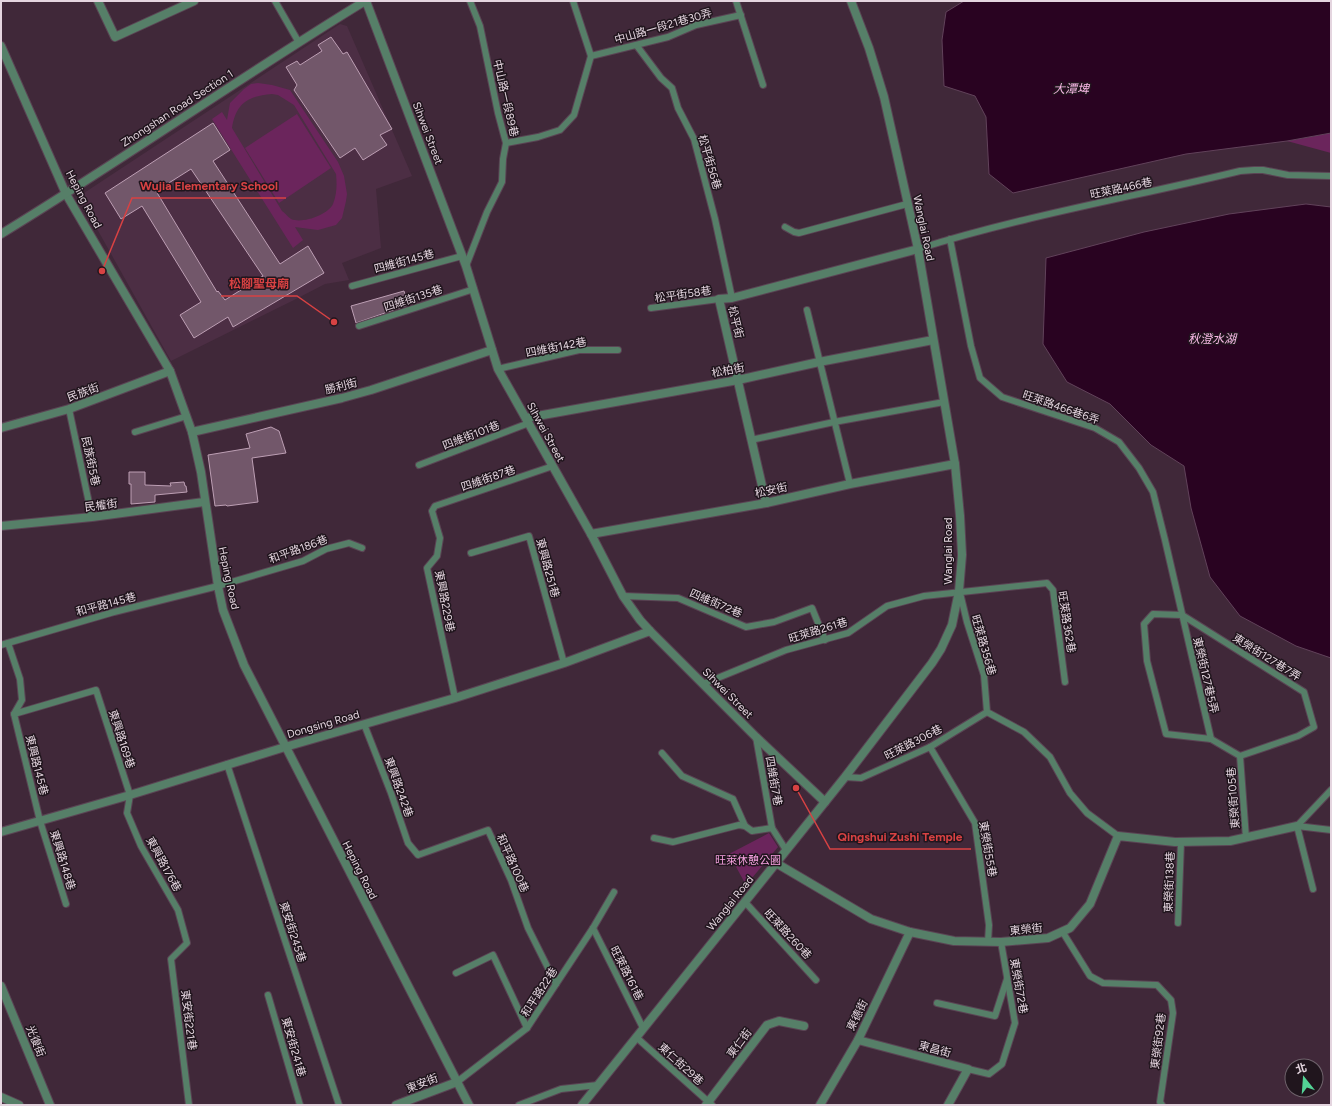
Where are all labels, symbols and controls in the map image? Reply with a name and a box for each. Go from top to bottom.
street label: 中山路一段21巷30弄 [613,6,713,47]
street label: 中山路一段89巷 [490,58,521,138]
street label: Zhongshan Road Section 1 [119,67,236,150]
water label: 大潭埤 [1053,82,1091,96]
street label: Sihwei Street [410,100,445,166]
street label: 松平街56巷 [695,133,724,191]
street label: Heping Road [63,168,104,231]
callout: Wujia Elementary School [132,174,286,198]
street label: 旺萊路466巷 [1089,176,1153,201]
text: Wujia Elementary School [140,179,278,193]
street label: Wanglai Road [910,194,937,262]
street label: 四維街145巷 [373,247,436,276]
callout: 松腳聖母廟 [221,272,297,296]
text: 松腳聖母廟 [229,277,289,291]
street label: 四維街135巷 [382,283,444,314]
street label: 松平街58巷 [654,284,712,305]
street label: 松平街 [725,305,746,340]
water label: 秋澄水湖 [1188,332,1238,346]
street label: 四維街142巷 [525,335,588,360]
street label: 松柏街 [711,361,746,380]
street label: 勝利街 [324,376,359,397]
street label: 民族街 [65,381,101,404]
street label: 旺萊路466巷6弄 [1021,388,1101,427]
street label: Sihwei Street [524,400,567,464]
street label: 四維街101巷 [441,419,502,452]
street label: 民族街5巷 [79,435,102,487]
street label: 四維街87巷 [459,463,517,494]
street label: 松安街 [754,481,789,500]
street label: 民權街 [84,497,118,514]
street label: Wanglai Road [942,518,955,584]
street label: 和平路186巷 [267,533,329,566]
street label: 東興路251巷 [533,537,562,599]
street label: Heping Road [216,545,242,611]
street label: 東興路229巷 [432,569,457,633]
street label: 四維街72巷 [687,587,744,620]
street label: 和平路145巷 [75,590,138,619]
street label: 旺萊路362巷 [1055,590,1078,654]
street label: 旺萊路356巷 [969,613,998,677]
street label: 旺萊路261巷 [787,615,849,646]
street label: 東榮街127巷7弄 [1230,631,1303,683]
street label: 東榮街127巷5弄 [1190,636,1221,715]
street label: Sihwei Street [700,665,756,721]
street label: 東興路169巷 [106,708,137,770]
street label: Dongsing Road [285,708,361,741]
street label: 旺萊路306巷 [882,722,944,763]
street label: 東興路145巷 [23,734,50,797]
street label: 東興路242巷 [382,755,415,819]
street label: 四維街7巷 [763,755,784,807]
street label: 東榮街105巷 [1225,767,1242,829]
street label: 東榮街55巷 [976,820,999,878]
callout: Qingshui Zushi Temple [830,825,971,849]
street label: 東興路148巷 [47,829,78,892]
text: Qingshui Zushi Temple [838,830,963,844]
street label: 和平路100巷 [494,832,531,894]
street label: 東興路176巷 [143,835,184,894]
street label: Heping Road [339,839,380,902]
street label: 東榮街138巷 [1162,851,1177,913]
park label: 旺萊休憩公園 [715,854,781,867]
street label: Wanglai Road [704,873,757,933]
street label: 東安街245巷 [277,900,308,964]
street label: 旺萊路260巷 [761,907,814,962]
street label: 東榮街 [1009,921,1043,938]
street label: 旺萊路161巷 [607,944,646,1003]
street label: 東榮街72巷 [1007,957,1030,1015]
street label: 和平路22巷 [519,965,560,1019]
street label: 東安街221巷 [178,989,199,1051]
street label: 東德街 [844,998,871,1033]
street label: 東榮街92巷 [1149,1012,1168,1070]
street label: 東安街241巷 [279,1016,308,1079]
street label: 光復街 [23,1023,48,1059]
street label: 東仁街 [724,1026,755,1060]
street label: 東昌街 [917,1039,952,1060]
street label: 東仁街29巷 [655,1041,706,1088]
north arrow [1284,1058,1324,1098]
text: 北 [1294,1061,1308,1077]
street label: 東安街 [404,1071,440,1095]

